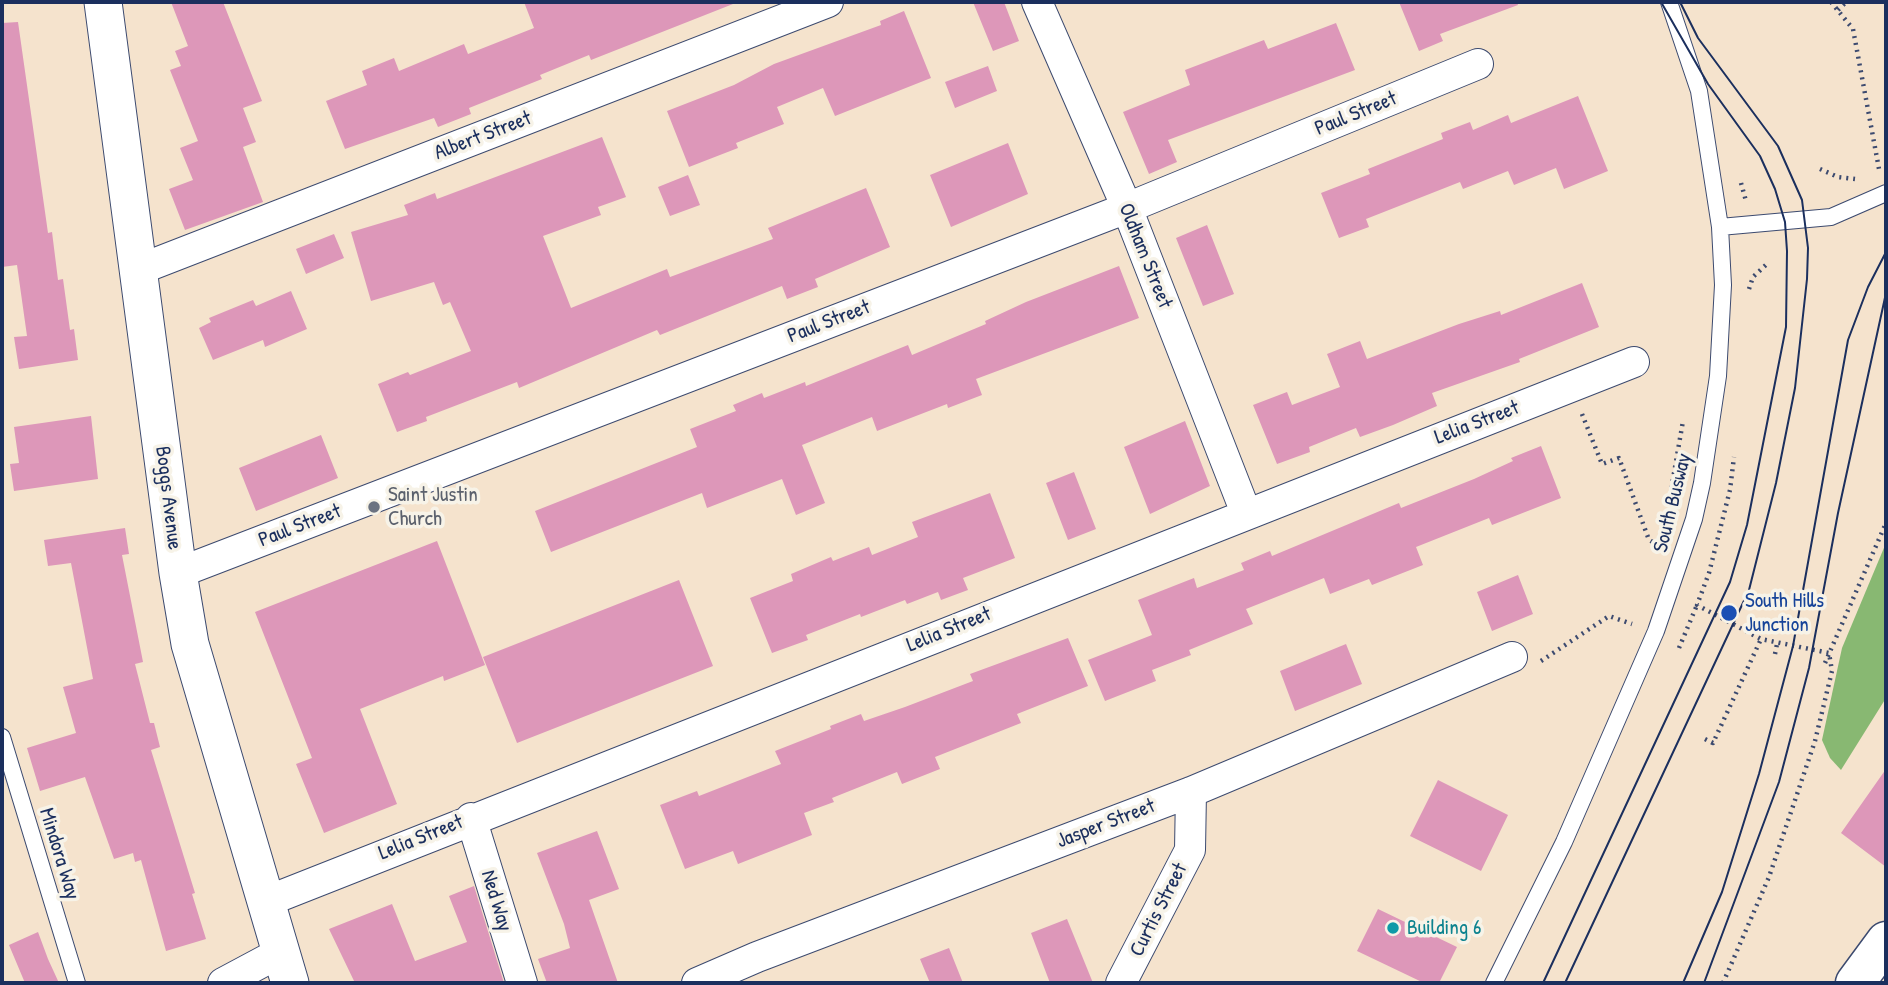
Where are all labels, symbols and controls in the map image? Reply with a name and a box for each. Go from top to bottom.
street label: Paul Street [1311,86,1401,142]
street label: Albert Street [431,106,535,166]
street label: Oldham Street [1113,200,1177,312]
street label: Paul Street [784,295,874,349]
street label: Lelia Street [1431,395,1523,451]
street label: Boggs Avenue [149,445,187,551]
street label: South Busway [1649,451,1697,555]
place label: Saint Justin Church [388,482,478,532]
street label: Paul Street [255,499,345,553]
marker: Saint Justin Church [366,499,382,515]
place label: South Hills Junction [1745,588,1824,638]
street label: Lelia Street [903,602,995,658]
marker: South Hills Junction [1719,603,1739,623]
street label: Jasper Street [1053,794,1159,854]
street label: Mindora Way [33,805,85,903]
street label: Lelia Street [375,810,467,866]
street label: Curtis Street [1125,859,1193,961]
street label: Ned Way [475,867,517,935]
place label: Building 6 [1407,915,1481,941]
marker: Building 6 [1385,920,1401,936]

